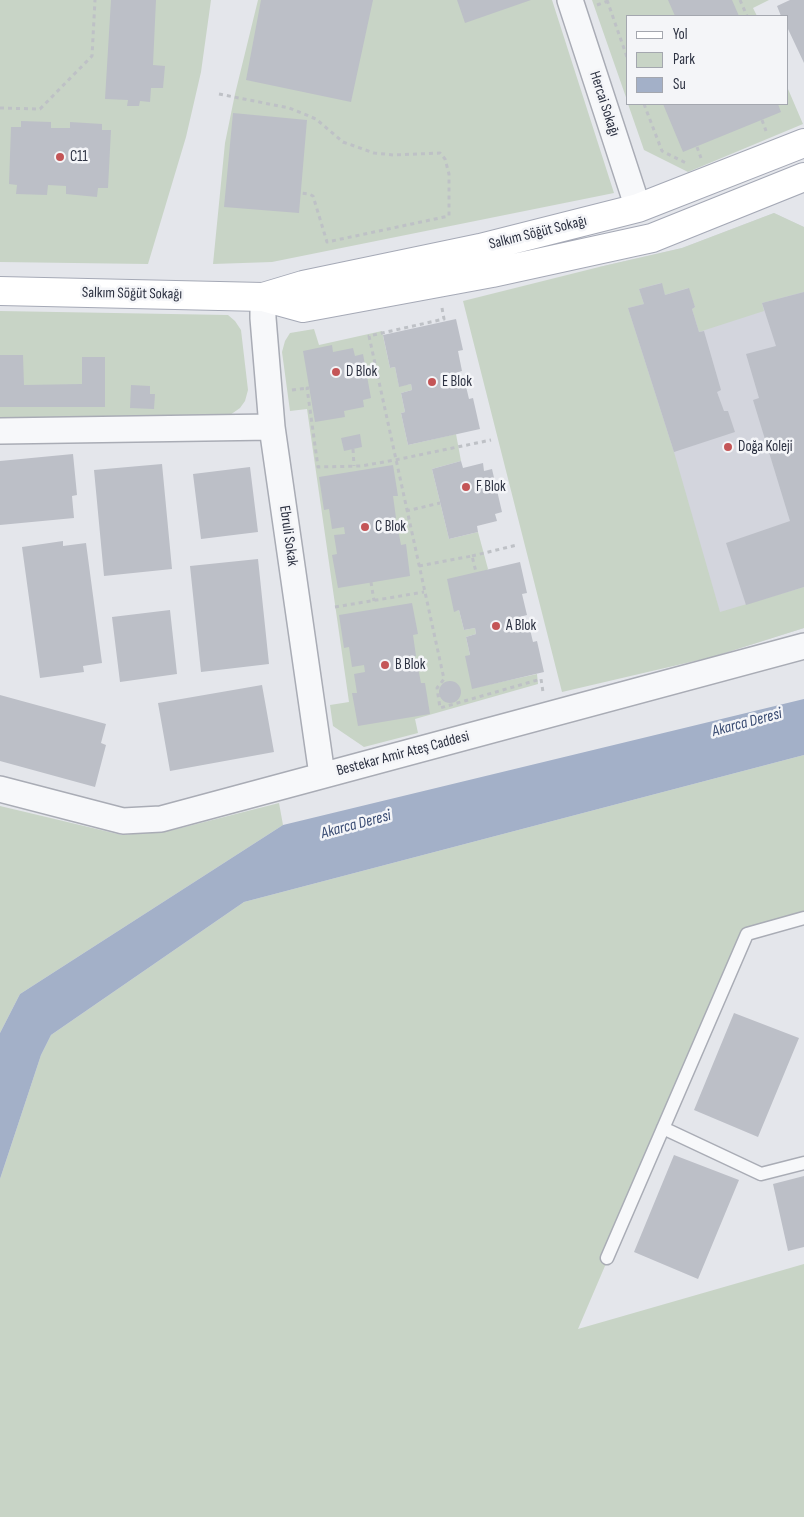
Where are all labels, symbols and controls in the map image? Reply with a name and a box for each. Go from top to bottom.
legend [626,15,789,105]
text: Yol [673,25,688,44]
text: Park [673,50,695,69]
street label: Hercai Sokağı [585,69,623,139]
text: Su [673,75,686,94]
place label: C11 [70,148,88,166]
marker: C11 [54,151,66,163]
street label: Salkım Söğüt Sokağı [487,212,589,254]
street label: Salkım Söğüt Sokağı [82,284,182,304]
place label: D Blok [346,363,377,381]
marker: D Blok [330,366,342,378]
place label: E Blok [442,373,472,391]
marker: E Blok [426,376,438,388]
place label: Doğa Koleji [738,438,793,456]
marker: Doğa Koleji [722,441,734,453]
place label: F Blok [476,478,506,496]
marker: F Blok [460,481,472,493]
street label: Ebruli Sokak [275,504,301,568]
place label: C Blok [375,518,406,536]
marker: C Blok [359,521,371,533]
place label: A Blok [506,617,536,635]
marker: A Blok [490,620,502,632]
place label: B Blok [395,656,425,674]
marker: B Blok [379,659,391,671]
water label: Akarca Deresi [710,704,784,742]
street label: Bestekar Amir Ateş Caddesi [335,728,471,780]
water label: Akarca Deresi [319,806,393,844]

